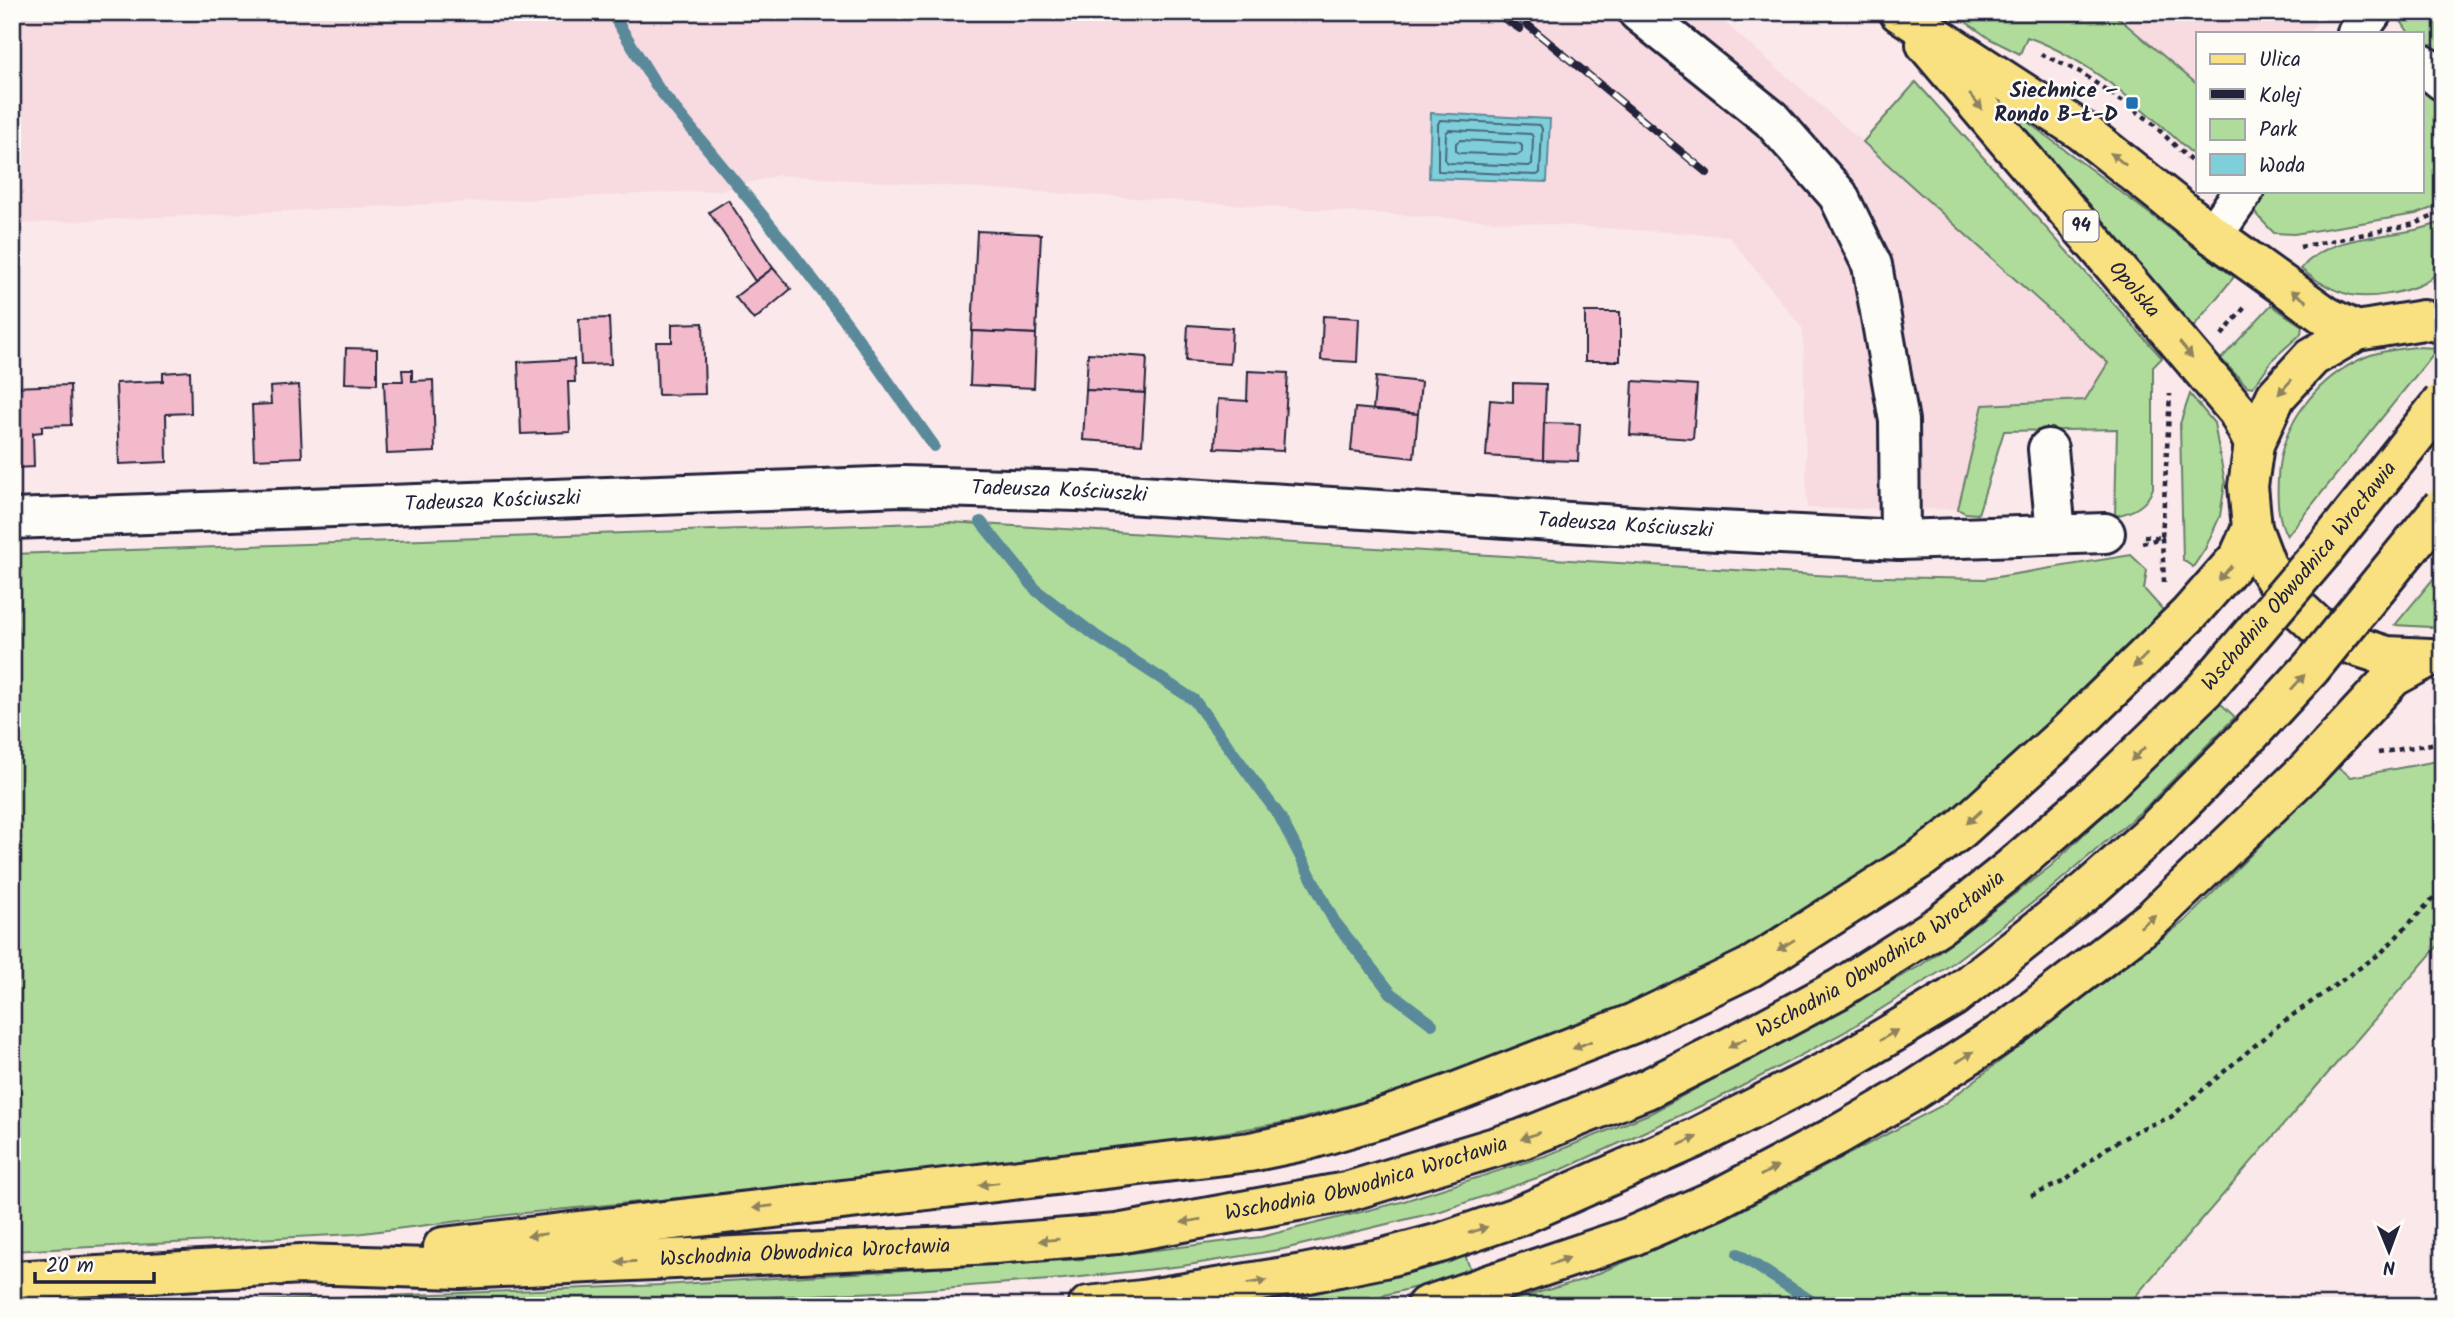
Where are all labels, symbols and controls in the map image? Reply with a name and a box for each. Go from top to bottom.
legend [2196,32,2424,192]
text: Ulica [2259,44,2301,77]
place label: Siechnice – Rondo B-Ł-D [1994,75,2118,132]
text: Kolej [2259,80,2302,113]
one-way arrow [1968,94,1983,111]
marker: Siechnice – Rondo B-Ł-D [2124,95,2140,111]
text: Park [2259,114,2297,147]
text: Woda [2259,150,2305,183]
one-way arrow [2109,152,2126,167]
road number: 94 [2064,210,2098,242]
street label: Opolska [2100,254,2168,326]
one-way arrow [2290,289,2308,303]
one-way arrow [2178,342,2193,359]
one-way arrow [2277,378,2293,396]
street label: Wschodnia Obwodnica Wrocławia [2193,454,2405,699]
street label: Tadeusza Kościuszki [971,471,1149,512]
street label: Tadeusza Kościuszki [404,481,582,521]
street label: Tadeusza Kościuszki [1536,504,1715,547]
one-way arrow [2217,565,2233,582]
one-way arrow [2132,653,2149,669]
one-way arrow [2290,673,2306,691]
one-way arrow [2130,745,2147,762]
one-way arrow [1966,809,1983,825]
street label: Wschodnia Obwodnica Wrocławia [1750,862,2012,1047]
one-way arrow [2139,914,2156,929]
one-way arrow [1776,938,1796,951]
one-way arrow [1879,1029,1898,1041]
one-way arrow [1727,1037,1747,1049]
one-way arrow [1572,1040,1593,1051]
one-way arrow [1956,1051,1975,1064]
street label: Wschodnia Obwodnica Wrocławia [1222,1128,1512,1230]
one-way arrow [1519,1130,1540,1141]
one-way arrow [1678,1135,1698,1147]
one-way arrow [1759,1166,1779,1177]
one-way arrow [978,1179,1000,1190]
one-way arrow [752,1202,774,1213]
one-way arrow [1180,1216,1202,1227]
north arrow [2354,1216,2424,1286]
one-way arrow [1468,1224,1489,1235]
one-way arrow [526,1230,548,1241]
street label: Wschodnia Obwodnica Wrocławia [659,1230,951,1276]
one-way arrow [1038,1235,1060,1246]
scale bar [35,1241,154,1285]
text: 20 m [46,1250,94,1283]
text: N [2383,1251,2396,1281]
one-way arrow [1550,1255,1571,1266]
one-way arrow [615,1256,637,1267]
one-way arrow [1246,1276,1268,1287]

